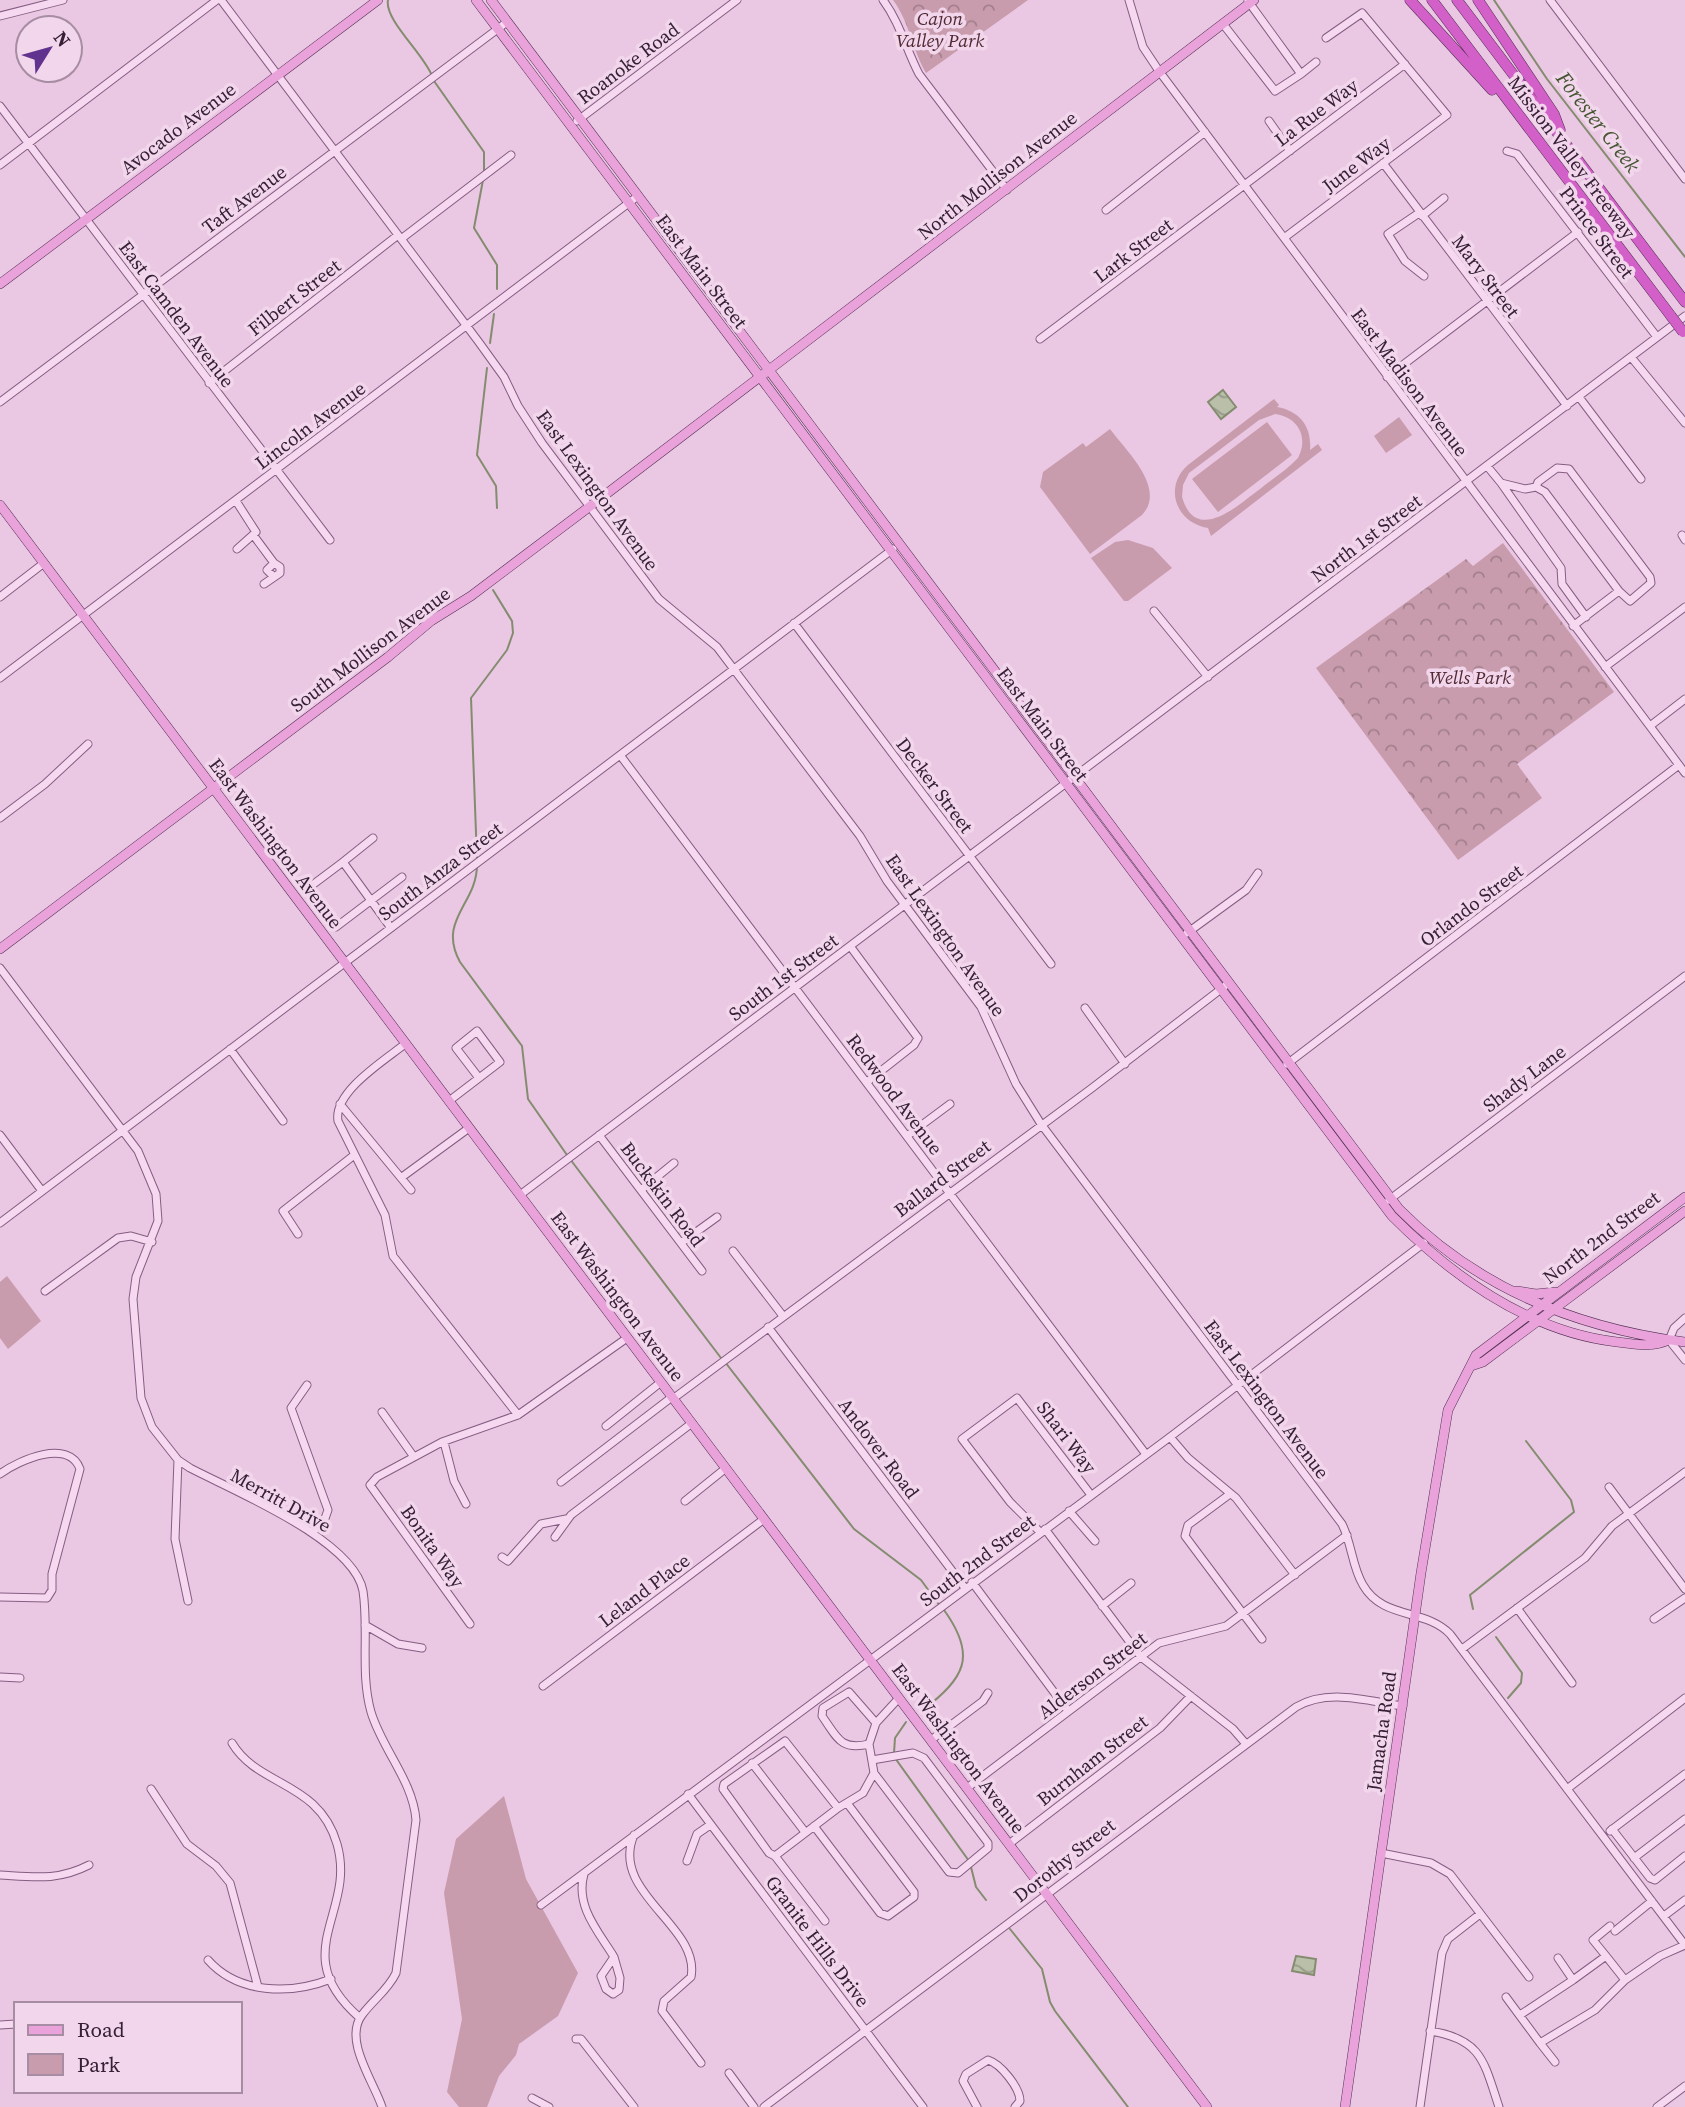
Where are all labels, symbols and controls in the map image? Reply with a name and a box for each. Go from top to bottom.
park label: Cajon Valley Park [896,5,984,53]
north arrow [14,14,84,84]
street label: Roanoke Road [572,16,684,110]
text: N [48,25,77,52]
water label: Forester Creek [1549,64,1647,178]
street label: Mission Valley Freeway [1502,70,1642,244]
street label: La Rue Way [1269,72,1363,152]
street label: Avocado Avenue [115,76,241,180]
street label: North Mollison Avenue [912,105,1082,245]
street label: June Way [1316,130,1396,199]
street label: Taft Avenue [196,159,292,239]
street label: Prince Street [1554,181,1641,284]
street label: East Main Street [650,208,754,334]
street label: Lark Street [1088,211,1178,288]
street label: Mary Street [1446,229,1526,324]
street label: East Camden Avenue [113,235,241,393]
street label: Filbert Street [242,252,346,341]
street label: East Madison Avenue [1346,302,1474,462]
street label: Lincoln Avenue [249,375,371,475]
street label: East Lexington Avenue [531,404,665,576]
street label: North 1st Street [1305,487,1427,588]
street label: South Mollison Avenue [285,580,455,718]
street label: East Main Street [991,661,1095,787]
park label: Wells Park [1429,664,1511,690]
street label: Decker Street [890,732,980,839]
street label: East Washington Avenue [203,752,349,934]
street label: South Anza Street [373,815,508,926]
street label: East Lexington Avenue [880,849,1012,1021]
street label: Orlando Street [1414,857,1528,952]
street label: South 1st Street [723,927,844,1027]
street label: Redwood Avenue [841,1028,949,1160]
street label: Shady Lane [1477,1038,1571,1118]
street label: Ballard Street [888,1133,996,1223]
street label: Buckskin Road [615,1136,711,1252]
street label: North 2nd Street [1537,1184,1665,1289]
street label: East Washington Avenue [545,1205,691,1387]
street label: East Lexington Avenue [1199,1314,1335,1484]
street label: Andover Road [833,1392,926,1504]
street label: Shari Way [1031,1396,1103,1479]
street label: Merritt Drive [226,1462,336,1538]
street label: Bonita Way [395,1499,471,1593]
street label: South 2nd Street [914,1507,1041,1612]
street label: Leland Place [593,1547,695,1633]
street label: Alderson Street [1032,1625,1153,1725]
street label: East Washington Avenue [886,1657,1032,1839]
street label: Jamacha Road [1360,1669,1402,1794]
street label: Burnham Street [1031,1708,1153,1811]
street label: Dorothy Street [1008,1812,1121,1908]
street label: Granite Hills Drive [760,1870,876,2012]
legend [14,2002,242,2093]
text: Road [77,2015,125,2044]
text: Park [77,2050,121,2079]

